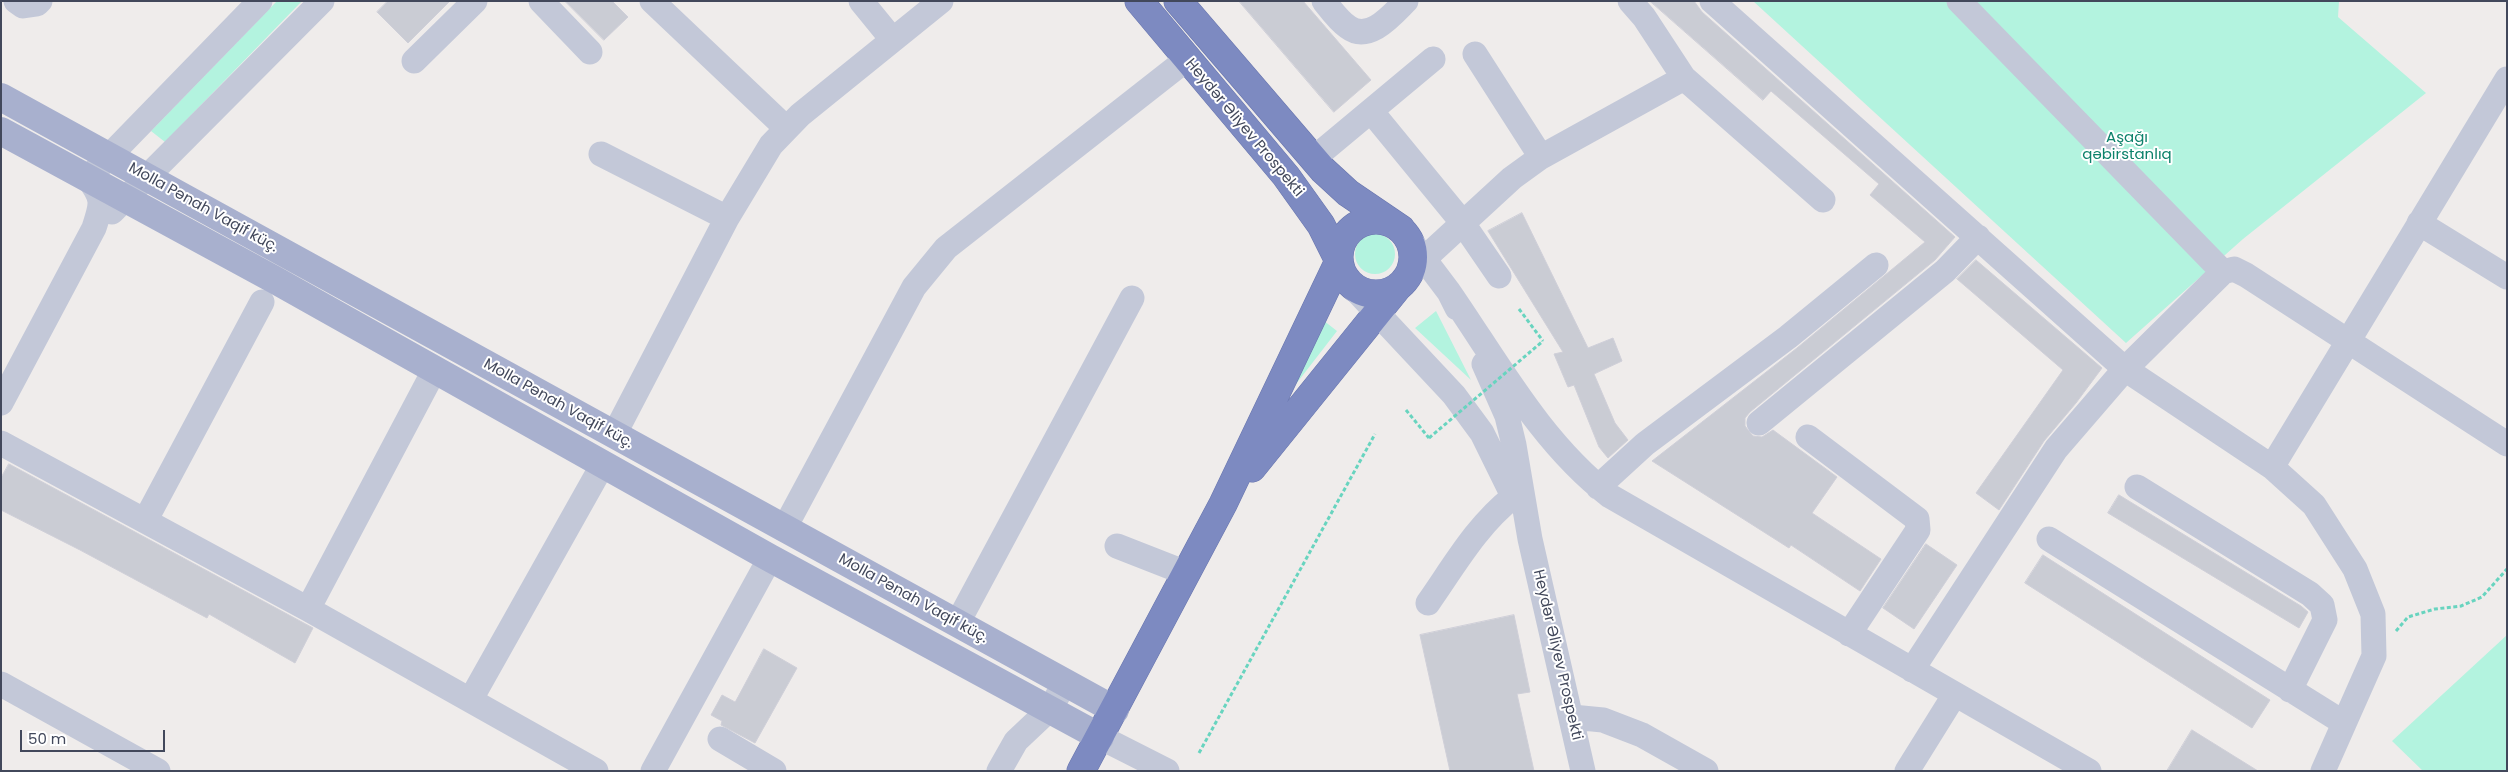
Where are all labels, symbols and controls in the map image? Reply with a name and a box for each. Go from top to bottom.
street label: Heydər Əliyev Prospekti [1181,55,1307,201]
park label: Aşağı qəbirstanlıq [2082,129,2172,164]
street label: Molla Pənah Vaqif küç. [125,159,281,257]
street label: Molla Pənah Vaqif küç. [480,355,636,453]
street label: Molla Pənah Vaqif küç. [835,550,991,648]
street label: Heydər Əliyev Prospekti [1529,568,1585,742]
scale bar [22,720,168,752]
text: 50 m [28,728,66,749]

